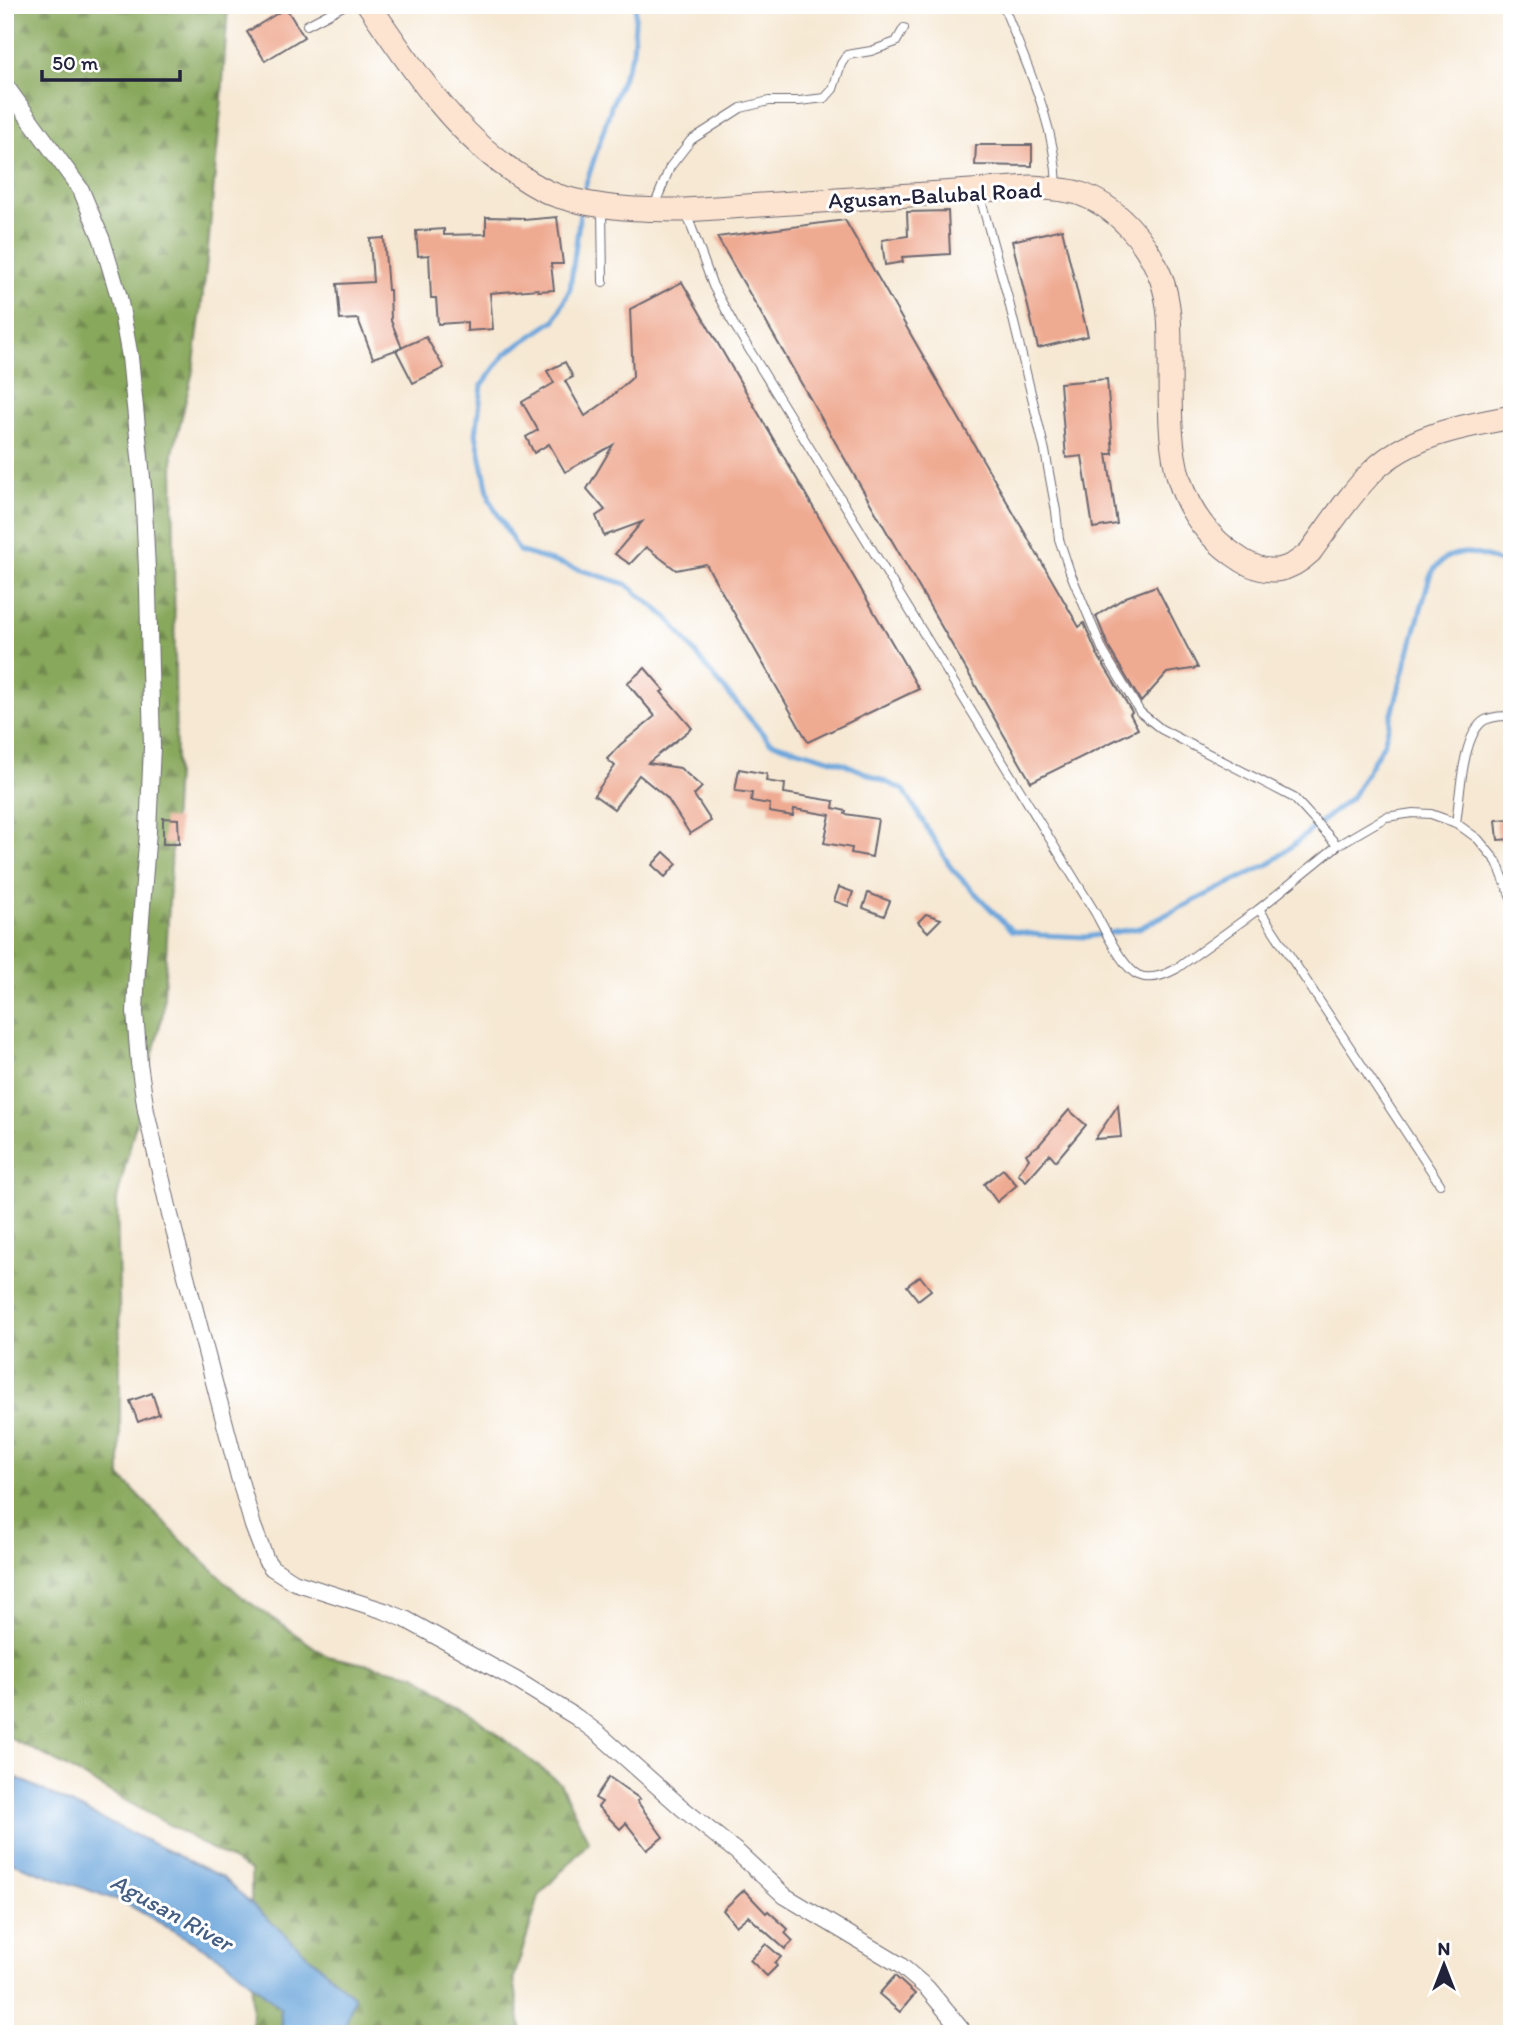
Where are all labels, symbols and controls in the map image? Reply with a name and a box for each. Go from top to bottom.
scale bar [42,38,180,82]
text: 50 m [52,50,99,75]
street label: Agusan-Balubal Road [827,175,1043,215]
water label: Agusan River [106,1867,240,1959]
north arrow [1408,1930,1478,2000]
text: N [1438,1937,1450,1960]

